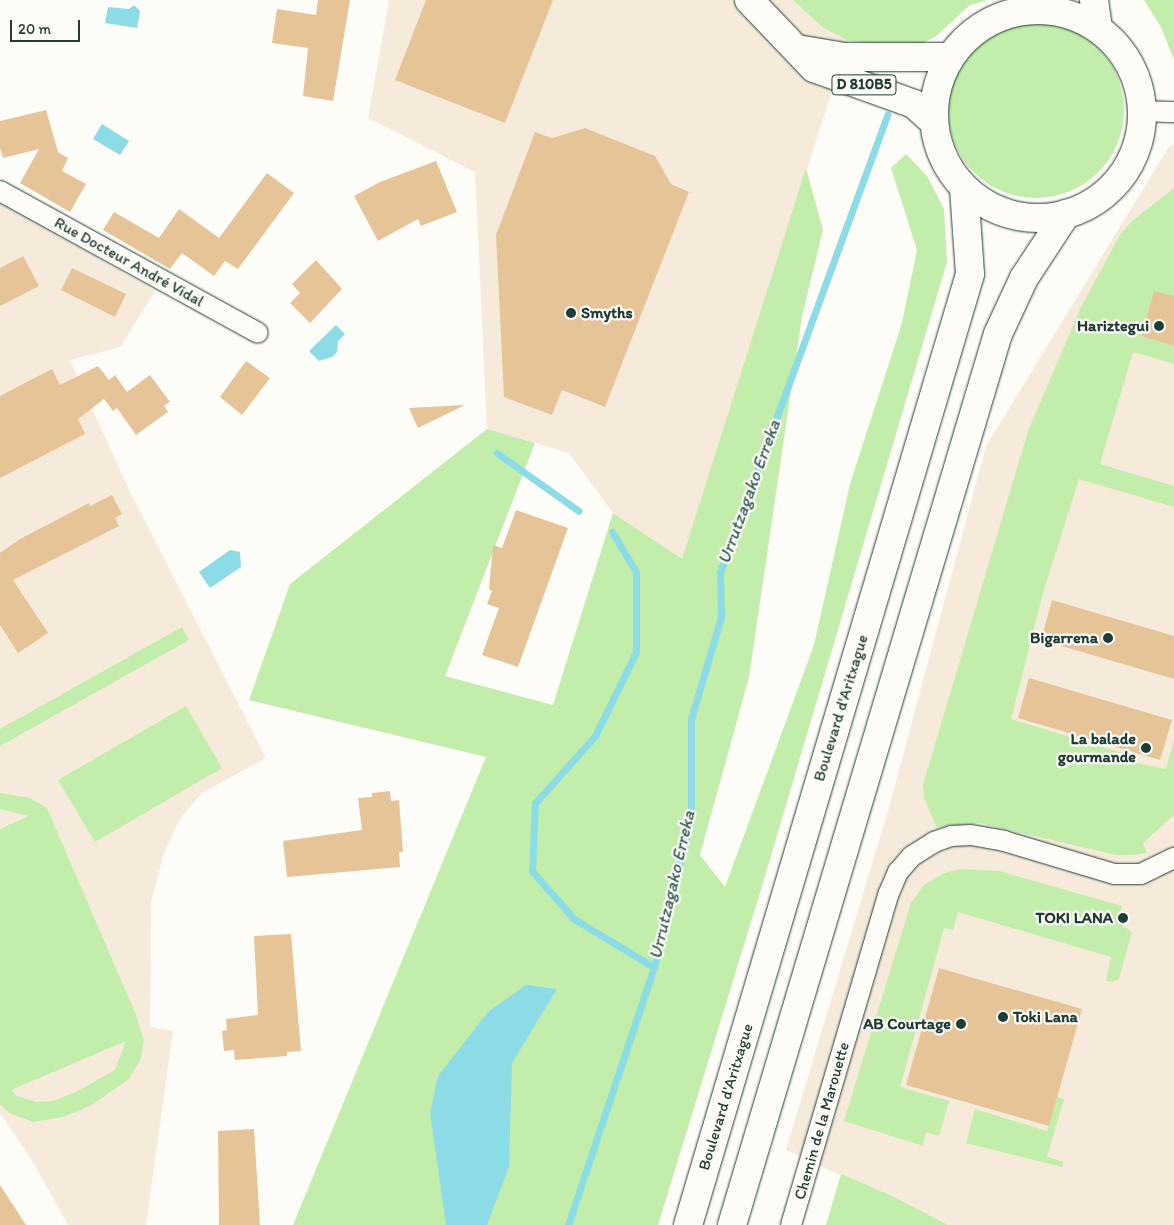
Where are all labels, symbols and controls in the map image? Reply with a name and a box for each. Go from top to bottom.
scale bar [12,10,82,42]
text: 20 m [18,20,51,38]
road number: D 810B5 [830,72,898,98]
street label: Rue Docteur André Vidal [51,213,207,311]
place label: Smyths [581,303,633,323]
marker: Smyths [565,307,577,319]
place label: Hariztegui [1077,316,1149,336]
marker: Hariztegui [1153,320,1165,332]
water label: Urrutzagako Erreka [713,417,785,567]
place label: Bigarrena [1030,628,1098,648]
street label: Boulevard d'Aritxague [809,632,873,784]
marker: Bigarrena [1102,632,1114,644]
place label: La balade gourmande [1058,729,1136,767]
marker: La balade gourmande [1140,742,1152,754]
water label: Urrutzagako Erreka [644,809,700,961]
place label: TOKI LANA [1035,908,1113,928]
marker: TOKI LANA [1117,912,1129,924]
place label: Toki Lana [1013,1007,1078,1027]
marker: Toki Lana [997,1011,1009,1023]
place label: AB Courtage [863,1014,951,1034]
marker: AB Courtage [955,1018,967,1030]
street label: Boulevard d'Aritxague [694,1021,758,1173]
street label: Chemin de la Marouette [790,1040,854,1202]

